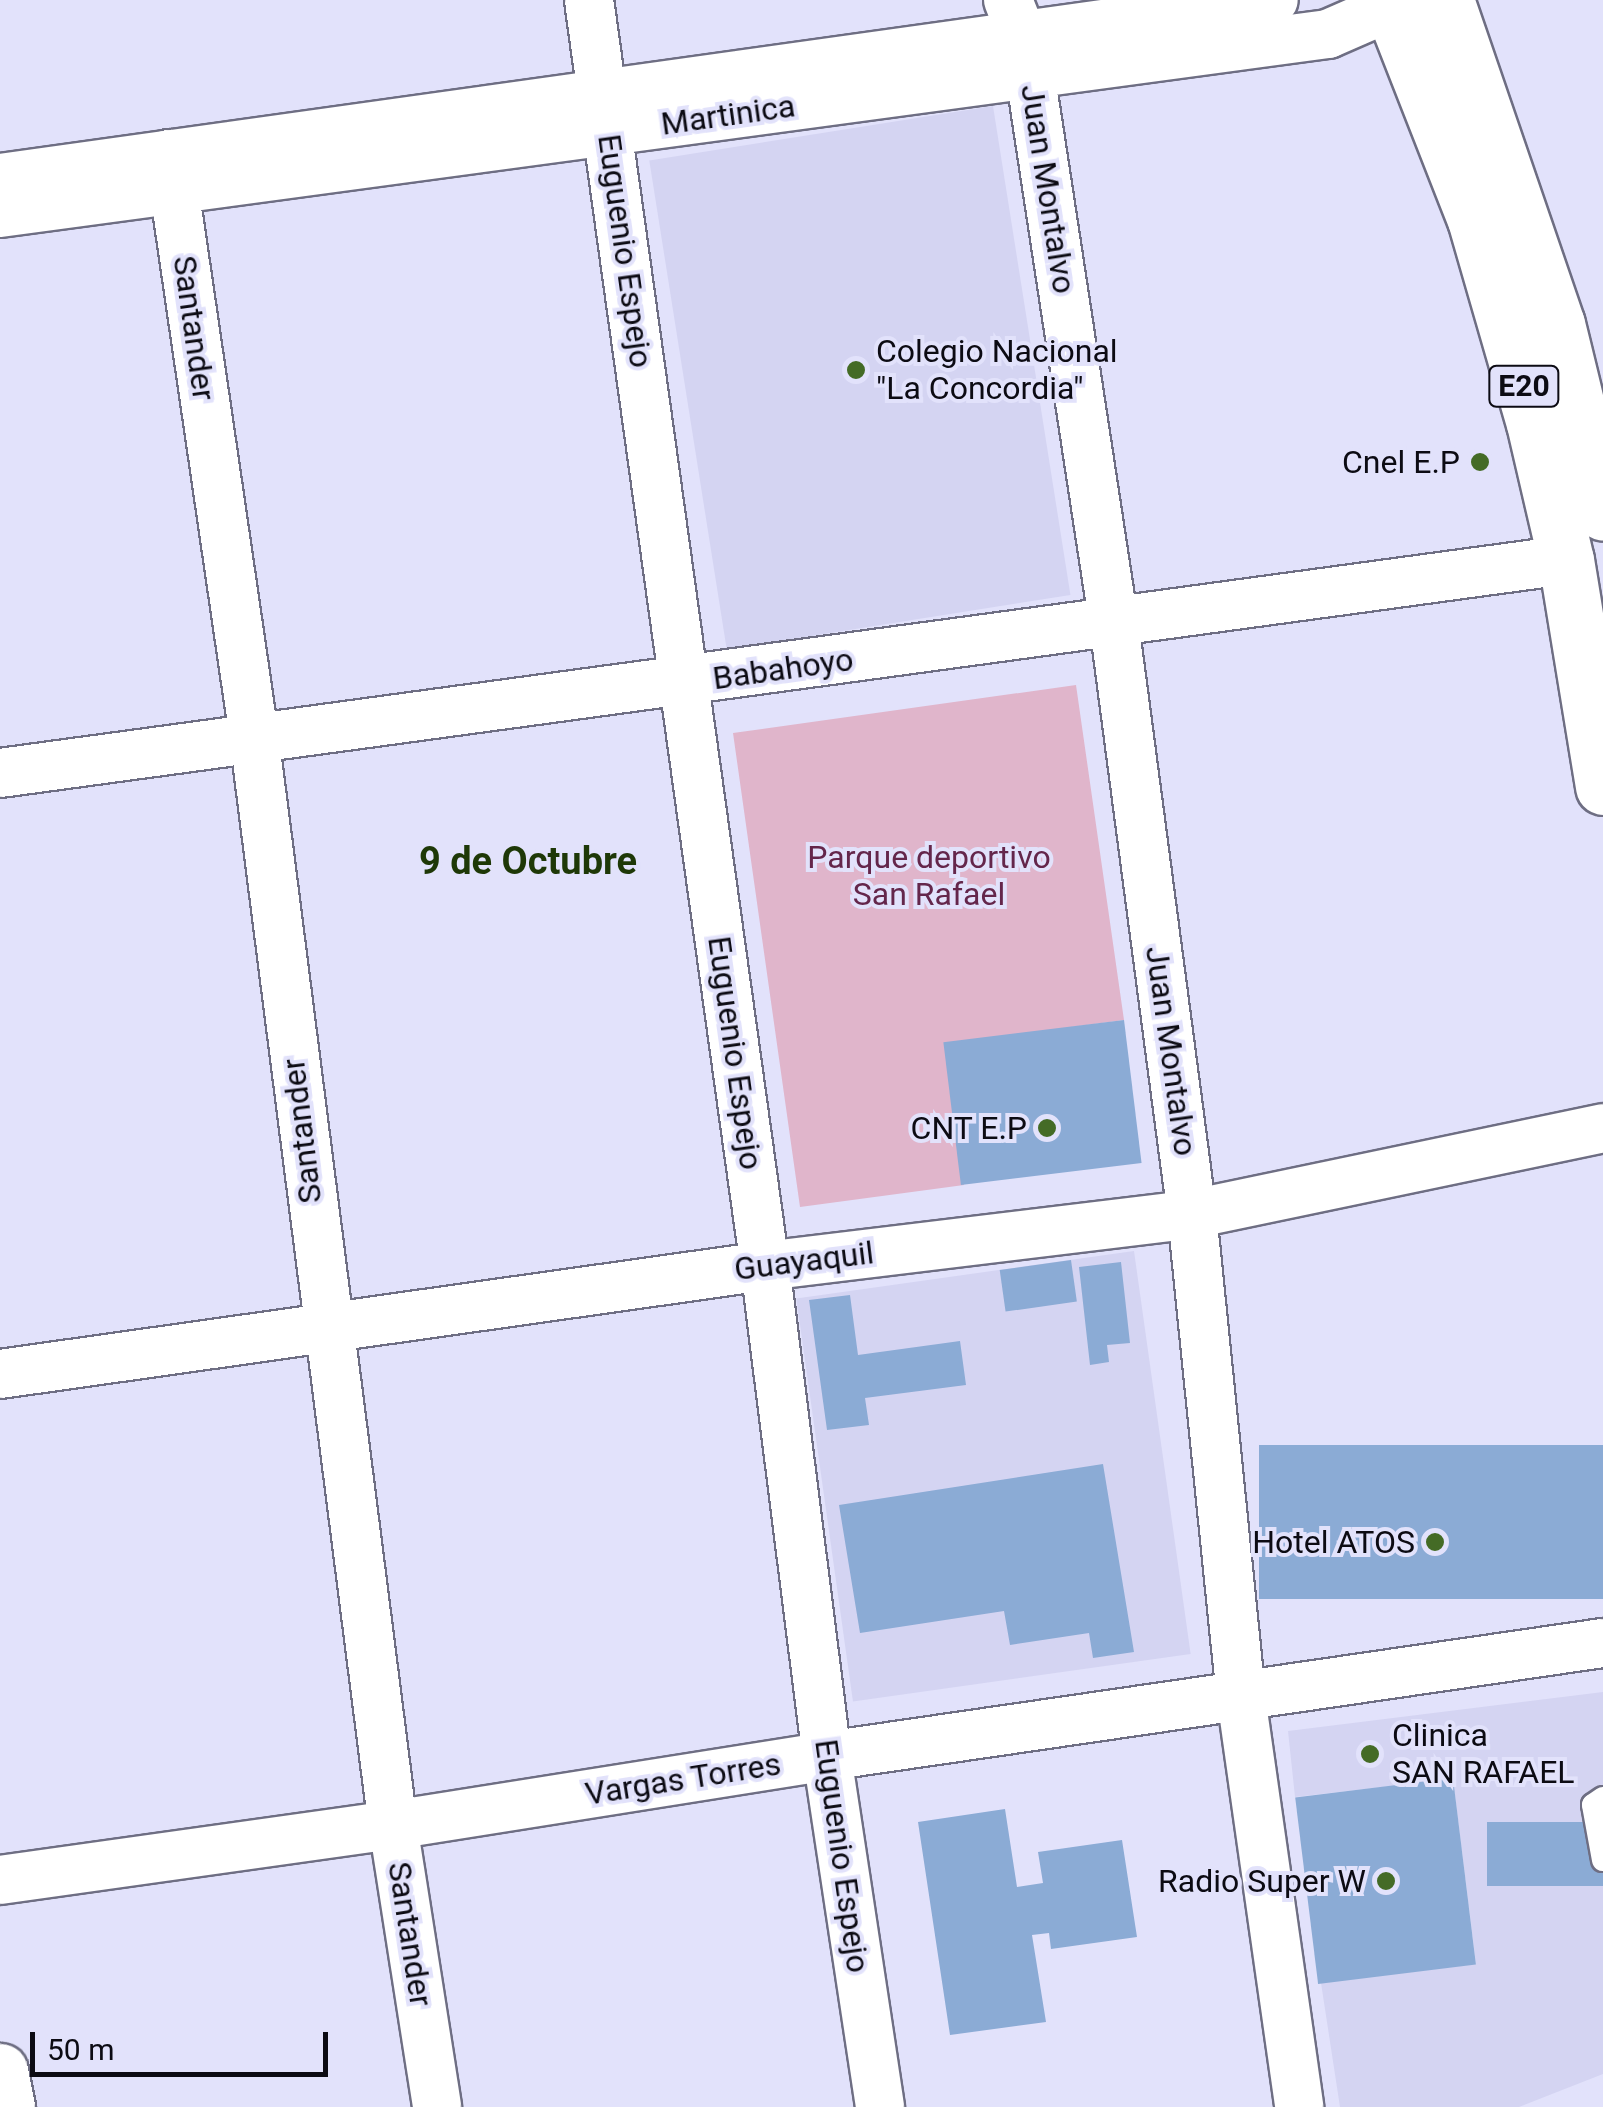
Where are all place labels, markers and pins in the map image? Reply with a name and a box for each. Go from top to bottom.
place label: Colegio Nacional "La Concordia" [876,333,1118,408]
marker: Colegio Nacional "La Concordia" [845,359,867,381]
place label: Cnel E.P [1342,443,1460,481]
marker: Cnel E.P [1469,451,1491,473]
place label: CNT E.P [910,1109,1027,1147]
marker: CNT E.P [1036,1117,1058,1139]
place label: Hotel ATOS [1252,1523,1415,1561]
marker: Hotel ATOS [1424,1531,1446,1553]
place label: Clinica SAN RAFAEL [1392,1717,1575,1792]
marker: Clinica SAN RAFAEL [1357,1741,1383,1767]
place label: Radio Super W [1158,1862,1366,1900]
marker: Radio Super W [1375,1870,1397,1892]

